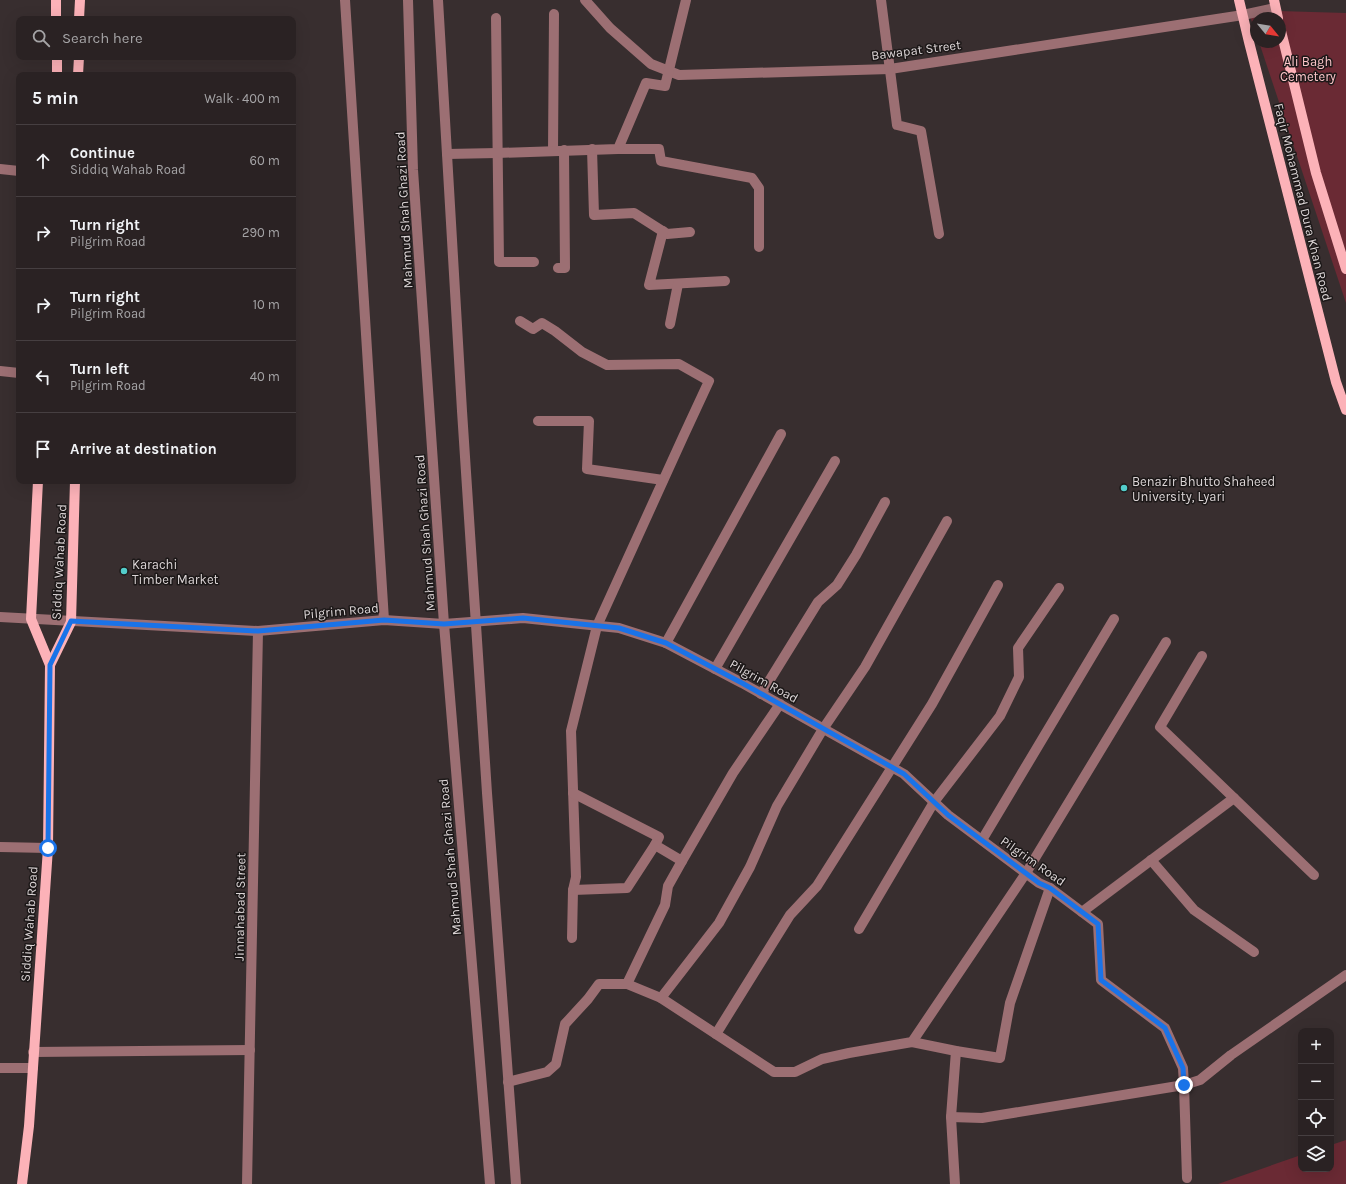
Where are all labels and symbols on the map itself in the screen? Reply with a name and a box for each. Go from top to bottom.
north arrow [1250,12,1286,48]
street label: Bawapat Street [870,37,962,63]
park label: Ali Bagh Cemetery [1280,54,1336,84]
street label: Faqir Mohammad Dura Khan Road [1270,101,1335,303]
street label: Mahmud Shah Ghazi Road [392,131,416,289]
street label: Mahmud Shah Ghazi Road [412,454,438,612]
place label: Benazir Bhutto Shaheed University, Lyari [1132,474,1275,504]
marker: Benazir Bhutto Shaheed University, Lyari [1119,483,1129,493]
street label: Siddiq Wahab Road [48,504,71,620]
place label: Karachi Timber Market [132,557,219,587]
marker: Karachi Timber Market [119,566,129,576]
street label: Pilgrim Road [303,600,379,622]
street label: Pilgrim Road [727,656,801,706]
street label: Mahmud Shah Ghazi Road [436,778,464,936]
street label: Pilgrim Road [998,833,1068,889]
route start [39,839,57,857]
street label: Jinnahabad Street [232,853,248,961]
street label: Siddiq Wahab Road [17,866,42,982]
route end [1175,1076,1193,1094]

